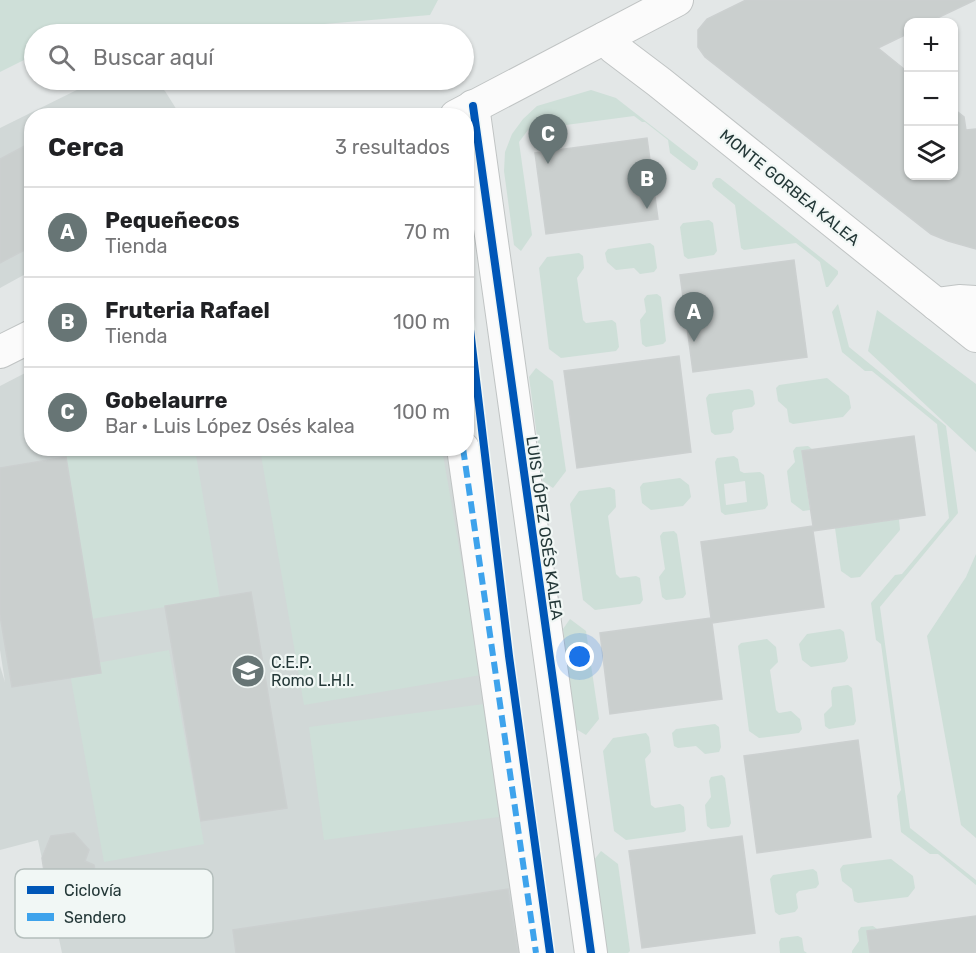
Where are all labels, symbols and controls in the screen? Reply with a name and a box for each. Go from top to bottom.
map controls [904,18,958,180]
button: + [904,18,958,72]
search box [24,24,474,90]
icon: search [45,41,78,74]
text: Buscar aquí [93,44,214,71]
button: − [904,72,958,126]
pin: C [528,114,568,164]
street label: MONTE GORBEA KALEA [716,125,864,250]
button: layers [904,126,958,180]
text: Cerca [48,132,124,163]
text: 3 resultados [335,135,450,159]
pin: B [628,160,666,209]
text: Pequeñecos [105,207,240,234]
text: A [60,220,75,244]
text: 70 m [404,220,450,244]
text: Tienda [105,234,168,258]
pin: A [674,292,714,342]
text: Fruteria Rafael [105,297,270,324]
text: B [60,310,75,334]
text: 100 m [393,310,450,334]
text: Tienda [105,324,168,348]
text: Gobelaurre [105,387,228,414]
text: C [60,400,75,424]
text: 100 m [393,400,450,424]
text: Bar · Luis López Osés kalea [105,414,355,438]
street label: LUIS LÓPEZ OSÉS KALEA [522,435,568,621]
your location [565,642,594,671]
school or university icon: C.E.P. Romo L.H.I. [230,653,266,689]
place label: C.E.P. Romo L.H.I. [271,653,354,690]
legend [15,869,213,938]
text: Ciclovía [64,881,122,900]
text: Sendero [64,908,126,927]

